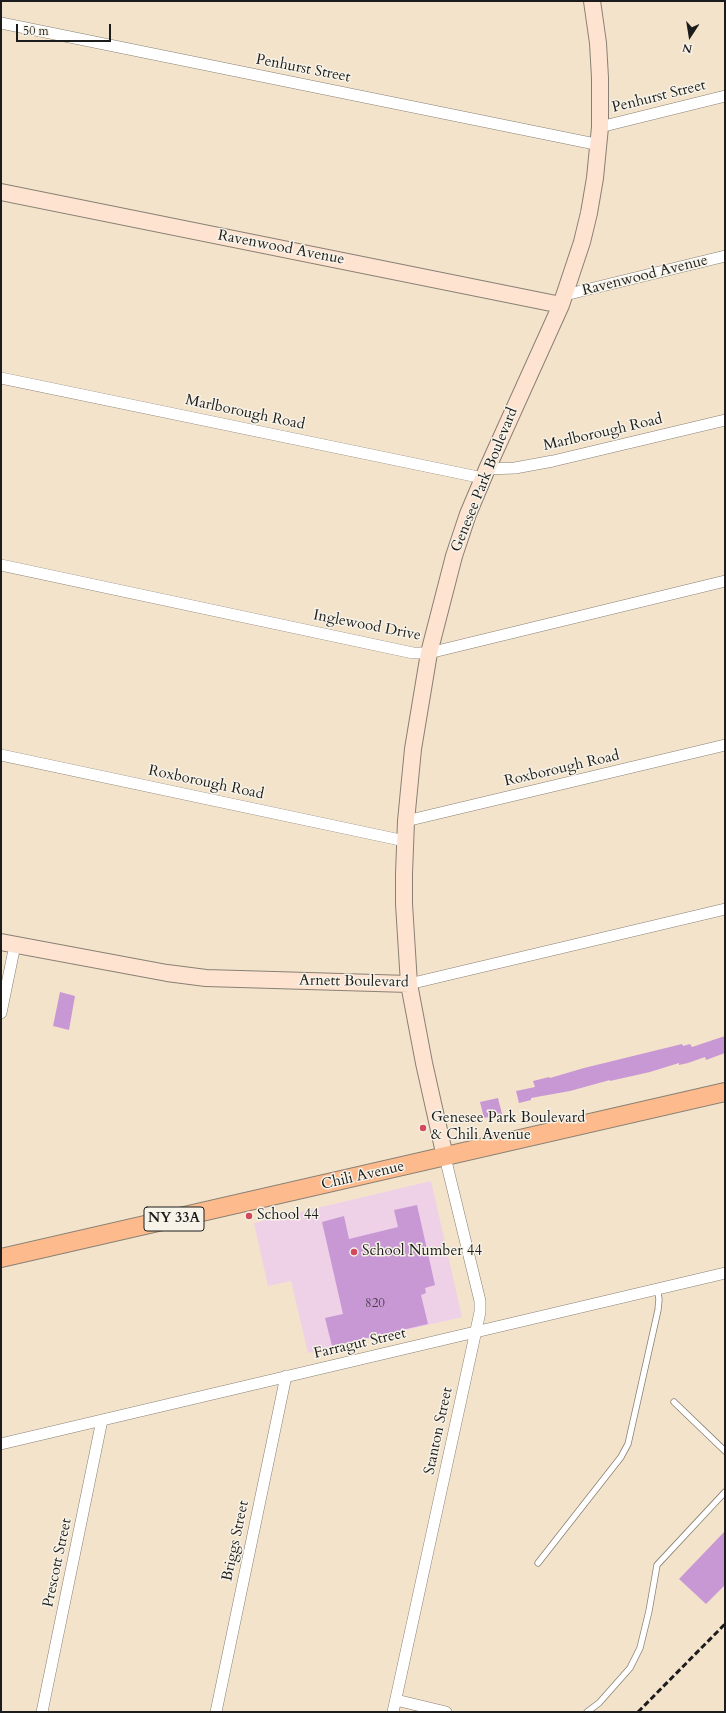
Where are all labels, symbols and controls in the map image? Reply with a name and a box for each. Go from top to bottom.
scale bar [18,16,113,42]
north arrow [670,16,710,56]
text: 50 m [23,23,49,39]
text: N [681,40,694,57]
street label: Penhurst Street [254,51,352,87]
street label: Penhurst Street [610,77,708,117]
street label: Ravenwood Avenue [216,227,346,269]
street label: Ravenwood Avenue [580,252,710,300]
street label: Marlborough Road [184,392,306,434]
street label: Genesee Park Boulevard [448,405,522,555]
street label: Marlborough Road [542,411,664,455]
street label: Inglewood Drive [312,607,422,645]
street label: Roxborough Road [503,747,621,791]
street label: Roxborough Road [147,762,265,804]
street label: Arnett Boulevard [299,972,409,992]
place label: Genesee Park Boulevard & Chili Avenue [431,1110,585,1145]
marker: Genesee Park Boulevard & Chili Avenue [418,1123,428,1133]
street label: Chili Avenue [320,1158,406,1194]
road number: NY 33A [144,1207,204,1231]
place label: School 44 [257,1207,319,1225]
marker: School 44 [244,1211,254,1221]
place label: School Number 44 [362,1243,482,1261]
marker: School Number 44 [349,1247,359,1257]
house number: 820 [365,1296,385,1312]
street label: Farragut Street [312,1325,408,1363]
street label: Stanton Street [421,1386,457,1476]
street label: Briggs Street [219,1499,253,1583]
street label: Prescott Street [40,1517,76,1609]

